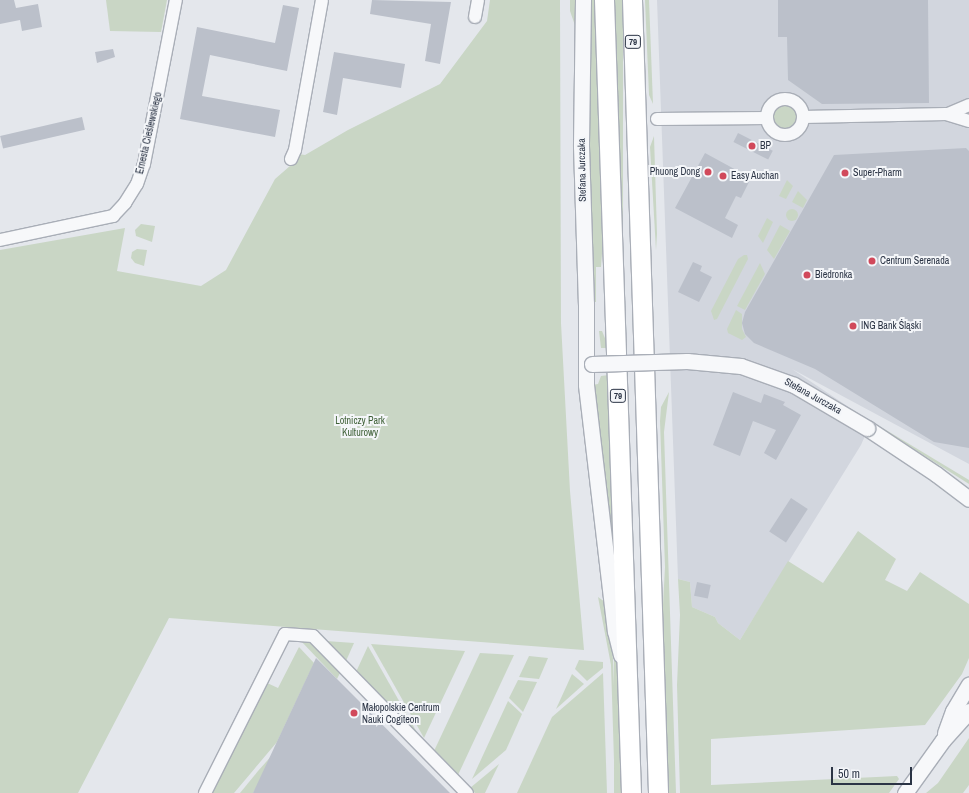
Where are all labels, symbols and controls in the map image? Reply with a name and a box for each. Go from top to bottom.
road number: 79 [624,35,642,49]
street label: Ernesta Cieślewskiego [134,91,164,175]
street label: Stefana Jurczaka [575,138,589,202]
place label: BP [760,140,771,152]
marker: BP [747,141,757,151]
place label: Phuong Dong [650,166,700,178]
marker: Phuong Dong [703,167,713,177]
place label: Super-Pharm [853,167,902,179]
marker: Super-Pharm [840,168,850,178]
place label: Easy Auchan [731,170,779,182]
marker: Easy Auchan [718,171,728,181]
place label: Centrum Serenada [880,255,949,267]
marker: Centrum Serenada [867,256,877,266]
place label: Biedronka [815,269,852,281]
marker: Biedronka [802,270,812,280]
place label: ING Bank Śląski [861,320,921,332]
marker: ING Bank Śląski [848,321,858,331]
street label: Stefana Jurczaka [782,375,844,417]
road number: 79 [609,389,627,403]
park label: Lotniczy Park Kulturowy [335,414,385,438]
place label: Małopolskie Centrum Nauki Cogiteon [362,701,439,724]
marker: Małopolskie Centrum Nauki Cogiteon [349,708,359,718]
scale bar [833,759,914,785]
text: 50 m [838,766,860,782]

